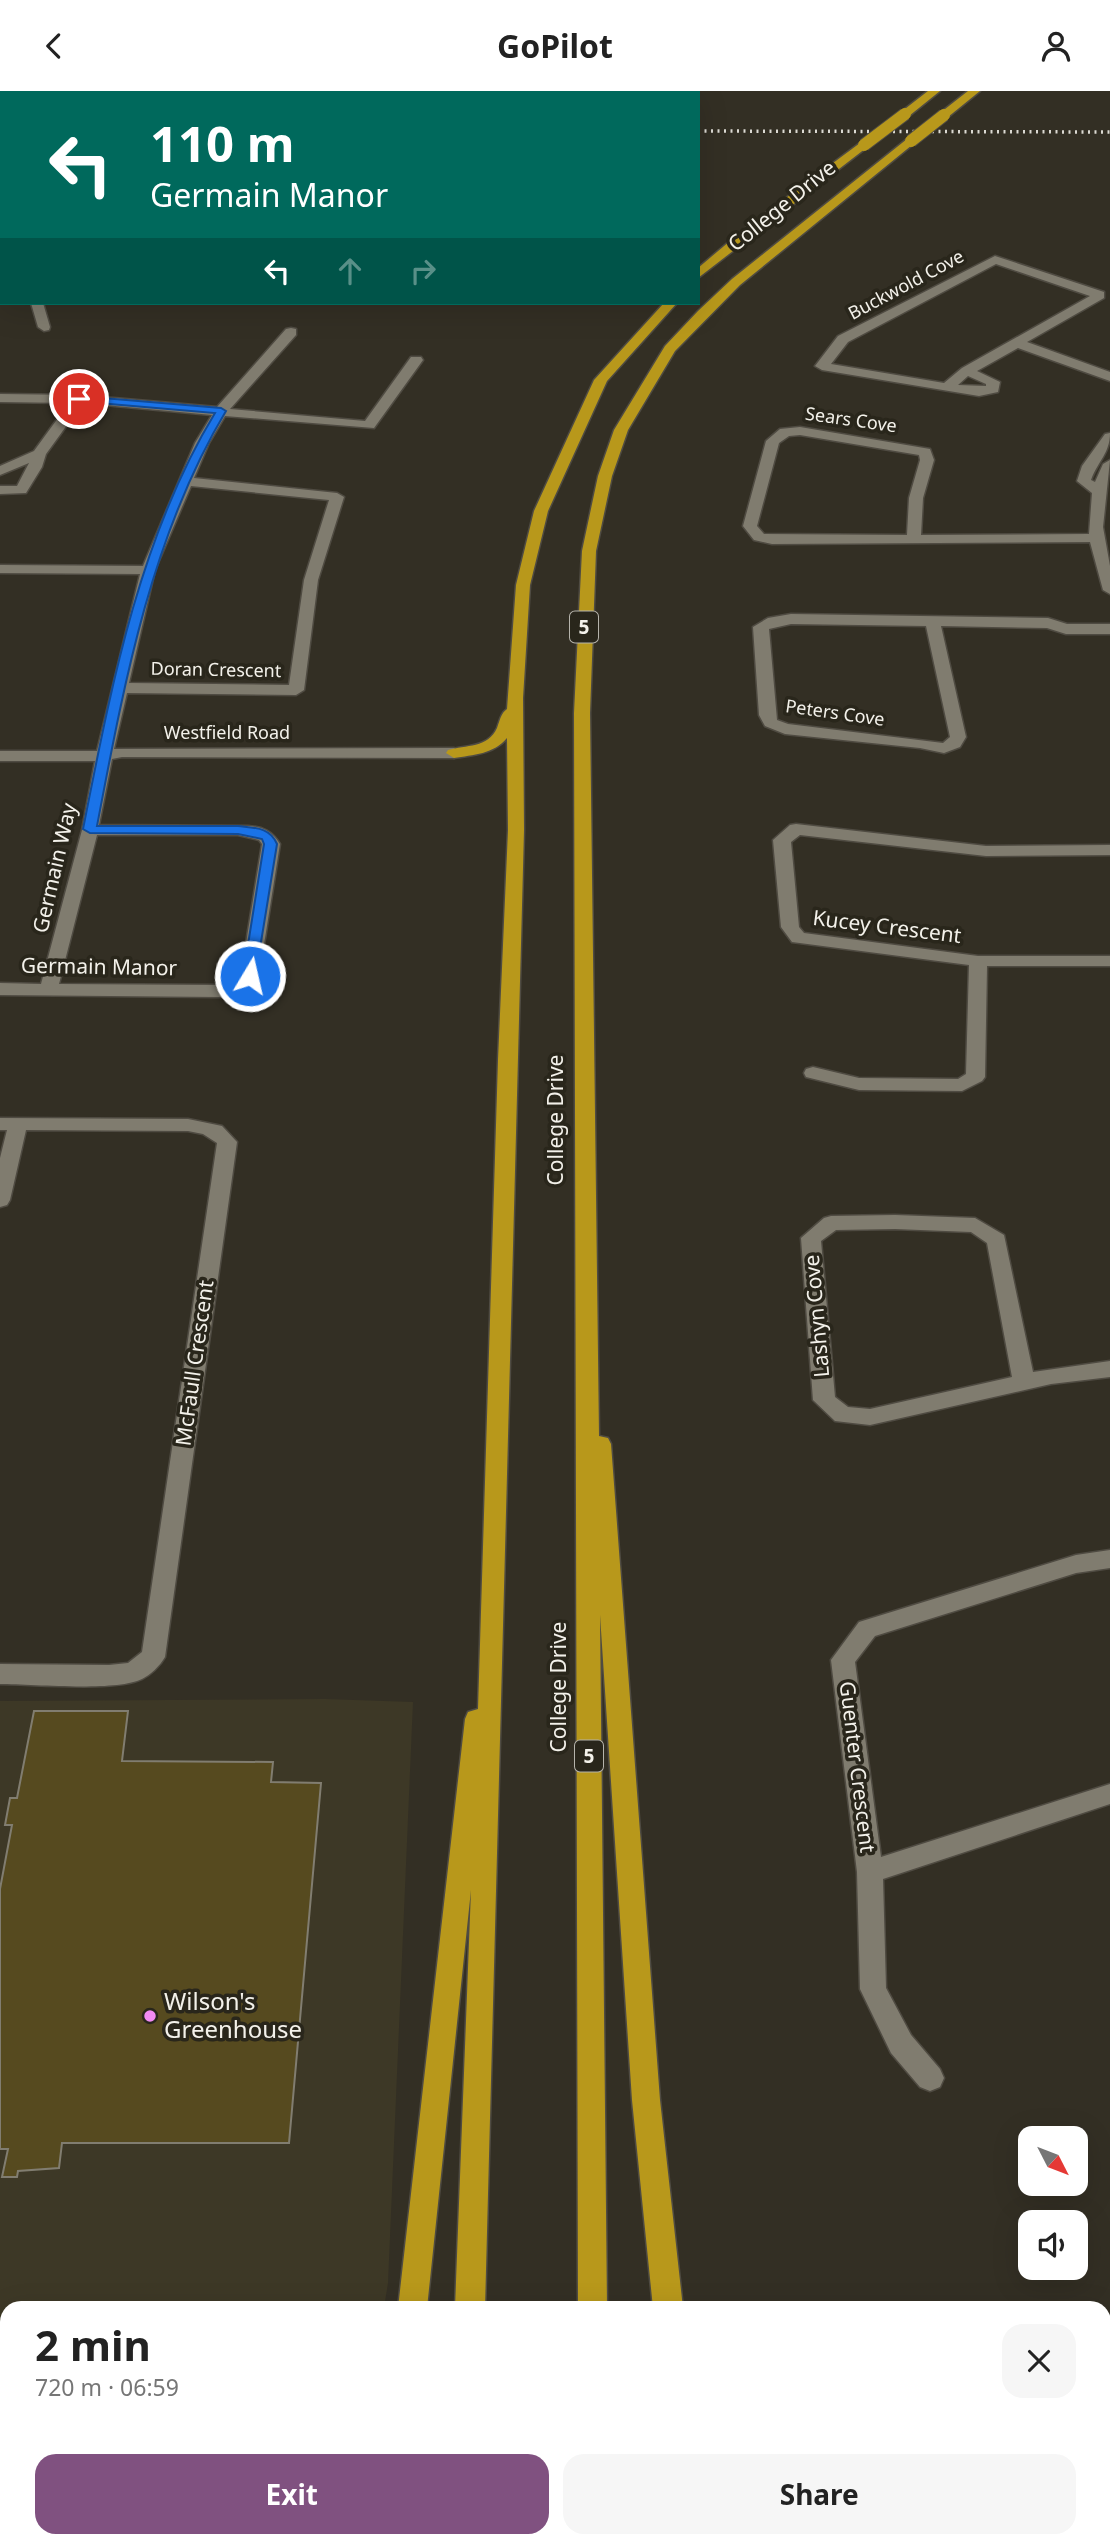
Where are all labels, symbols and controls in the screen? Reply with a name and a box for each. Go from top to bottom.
text: GoPilot [497,24,613,67]
icon: back [35,27,73,65]
icon: person [1037,27,1075,65]
text: 110 m [150,110,295,176]
icon: left [35,119,126,210]
street label: College Drive [722,153,841,257]
text: Germain Manor [150,173,388,216]
street label: Buckwold Cove [844,244,968,325]
icon: left [258,252,296,290]
icon: ahead [331,252,369,290]
icon: right [404,252,442,290]
pin [49,369,109,429]
icon: arrive [60,380,98,418]
street label: Sears Cove [804,401,898,437]
road number: 5 [570,611,598,643]
street label: Doran Crescent [150,656,282,682]
street label: Peters Cove [784,693,886,731]
street label: Westfield Road [164,720,290,744]
street label: Germain Way [25,800,83,936]
street label: Kucey Crescent [811,903,963,949]
position arrow [213,939,287,1013]
street label: Germain Manor [21,951,178,981]
street label: College Drive [541,1055,569,1185]
street label: Lashyn Cove [797,1254,835,1379]
street label: McFaull Crescent [169,1278,220,1447]
street label: College Drive [544,1622,572,1752]
street label: Guenter Crescent [834,1680,882,1855]
road number: 5 [575,1741,603,1771]
place label: Wilson's Greenhouse [164,1984,302,2045]
marker: Wilson's Greenhouse [142,2008,158,2024]
north arrow [1018,2126,1088,2196]
map controls [1018,2126,1088,2280]
button: sound [1018,2210,1088,2280]
text: 2 min [35,2316,151,2373]
button: close [1002,2324,1076,2398]
text: 720 m · 06:59 [35,2371,179,2403]
button: Exit [35,2454,549,2534]
button: Share [563,2454,1076,2534]

